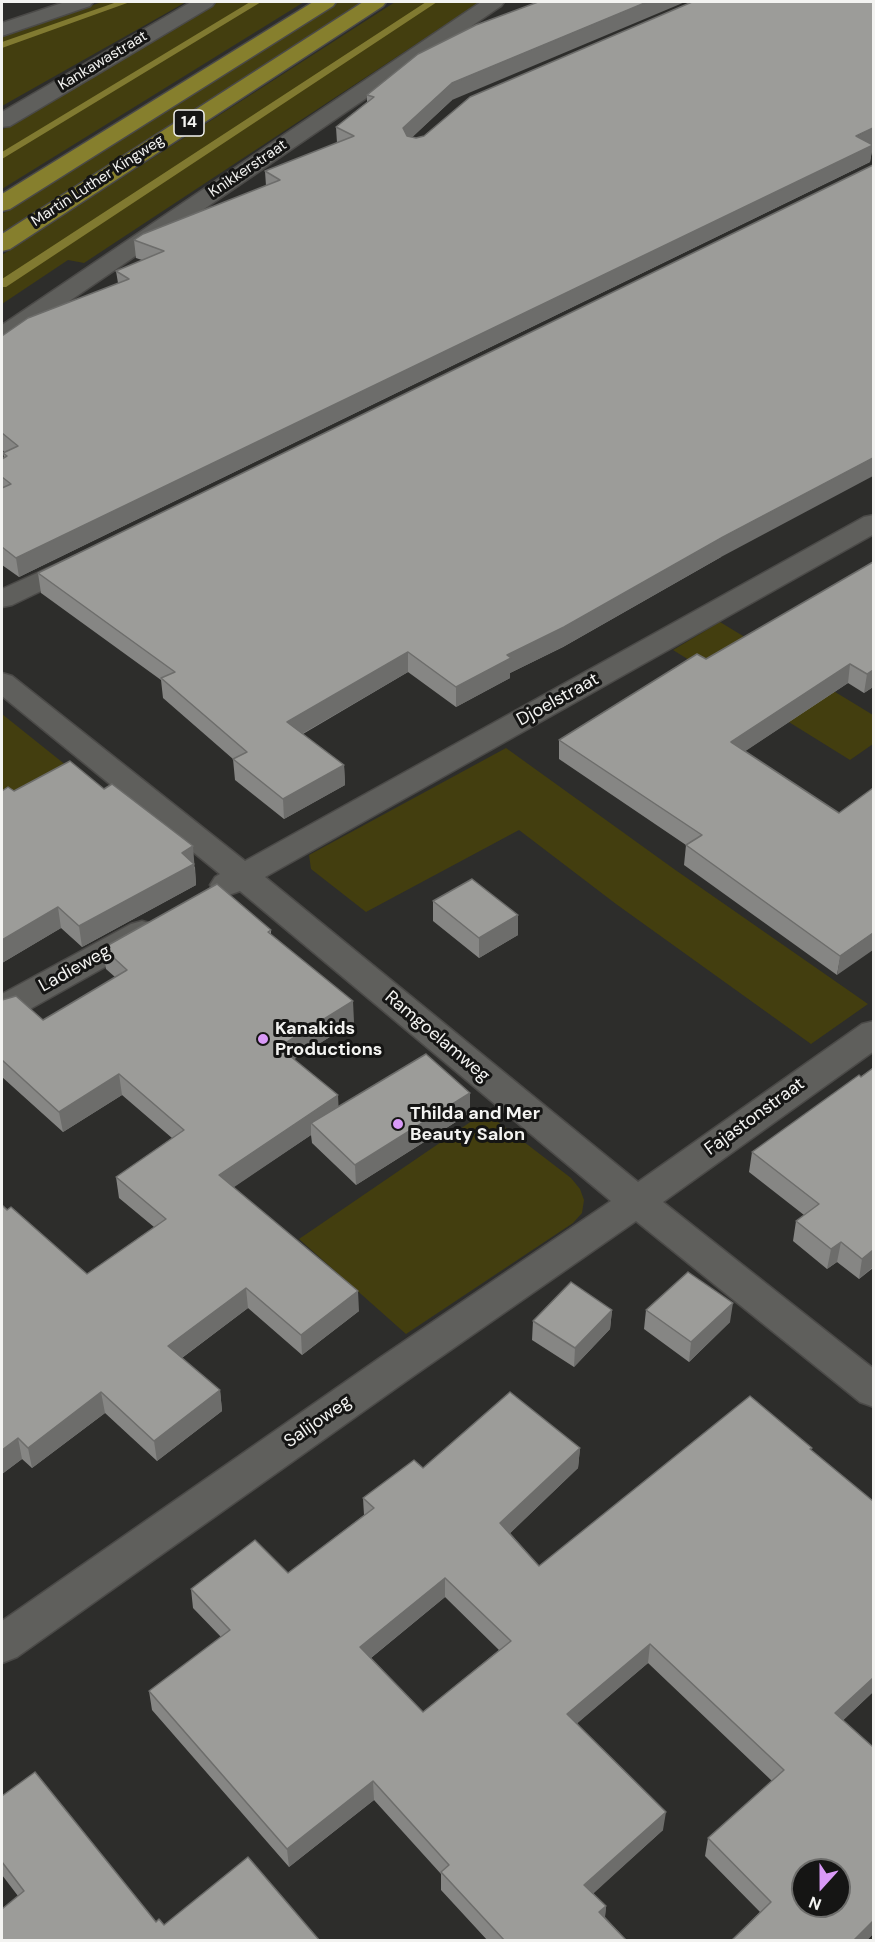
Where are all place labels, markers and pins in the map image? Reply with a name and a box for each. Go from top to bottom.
place label: Kanakids Productions [275,1018,382,1060]
marker: Kanakids Productions [256,1032,270,1046]
place label: Thilda and Mer Beauty Salon [410,1103,540,1146]
marker: Thilda and Mer Beauty Salon [391,1117,405,1131]

